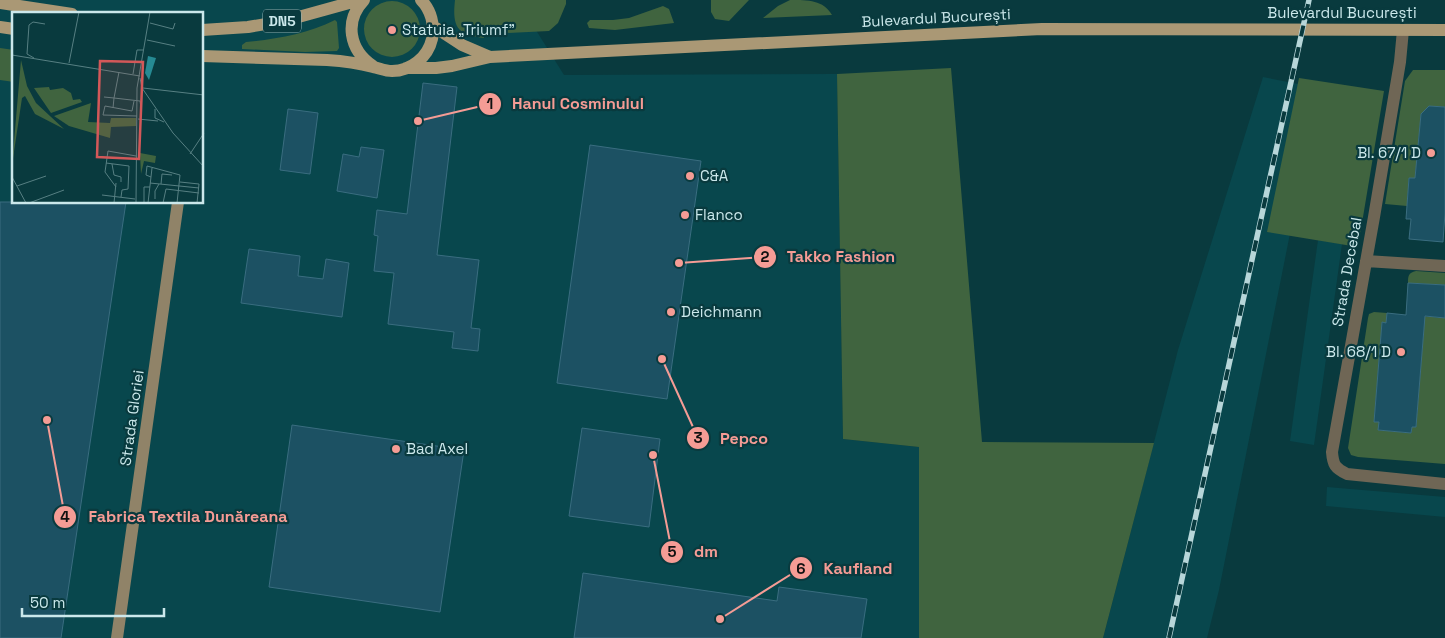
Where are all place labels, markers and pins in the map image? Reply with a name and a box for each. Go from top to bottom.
place label: Statuia „Triumf” [402,20,515,39]
marker: Statuia „Triumf” [386,24,398,36]
callout: Hanul Cosminulul [477,88,654,119]
place label: Bl. 67/1 D [1357,143,1421,162]
marker: Bl. 67/1 D [1425,147,1437,159]
place label: C&A [700,166,729,185]
marker: C&A [684,170,696,182]
place label: Flanco [695,205,743,224]
marker: Flanco [679,209,691,221]
callout: Takko Fashion [752,241,906,272]
place label: Deichmann [681,302,762,321]
marker: Deichmann [665,306,677,318]
place label: Bl. 68/1 D [1326,342,1391,361]
marker: Bl. 68/1 D [1395,346,1407,358]
callout: Pepco [685,422,778,453]
place label: Bad Axel [406,439,468,458]
marker: Bad Axel [390,443,402,455]
callout: Fabrica Textila Dunăreana [53,501,297,532]
callout: dm [659,536,728,567]
callout: Kaufland [788,553,902,584]

